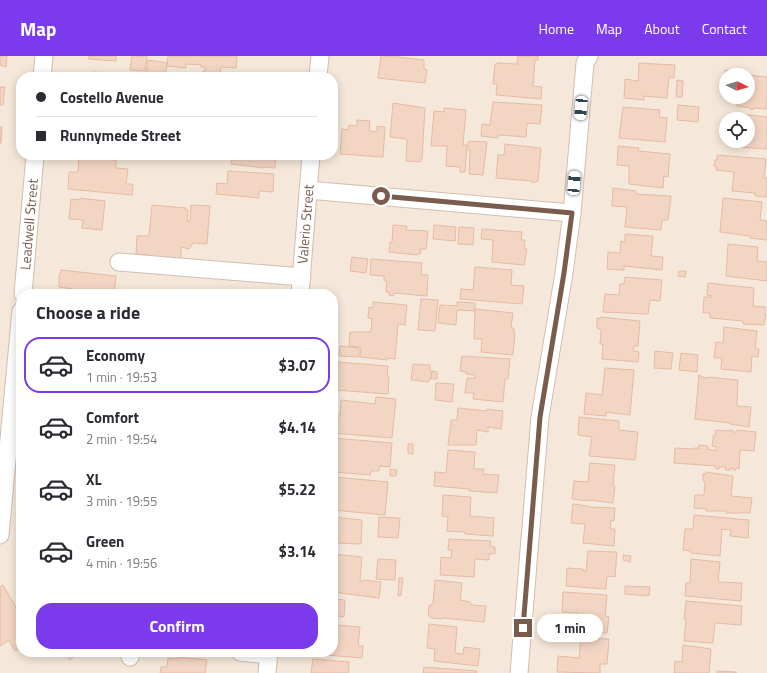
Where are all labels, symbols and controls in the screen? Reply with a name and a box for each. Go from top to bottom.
text: Map [20,14,56,43]
text: Home [539,18,574,39]
text: Map [596,18,622,39]
text: About [644,18,680,39]
text: Contact [702,18,747,39]
north arrow [719,68,755,104]
map controls [719,68,755,148]
text: Costello Avenue [60,86,164,109]
car [574,96,588,120]
button: locate [719,112,755,148]
text: Runnymede Street [60,124,181,147]
car [567,171,581,195]
street label: Leadwell Street [14,178,43,271]
street label: Valerio Street [291,184,319,265]
route start [372,187,390,205]
text: Choose a ride [36,299,140,326]
text: Economy [86,344,145,367]
icon: car [38,347,74,383]
text: $3.07 [279,354,316,377]
text: 1 min · 19:53 [86,367,157,387]
text: Comfort [86,406,139,429]
icon: car [38,409,74,445]
text: $4.14 [279,416,316,439]
text: 2 min · 19:54 [86,429,157,449]
text: XL [86,468,102,491]
icon: car [38,471,74,507]
text: $5.22 [279,478,316,501]
text: 3 min · 19:55 [86,491,157,511]
text: Green [86,530,124,553]
icon: car [38,533,74,569]
text: $3.14 [279,540,316,563]
text: 4 min · 19:56 [86,553,157,573]
button: Confirm [36,603,318,649]
callout: 1 min [537,614,603,642]
text: 1 min [554,618,586,638]
route end [514,619,532,637]

